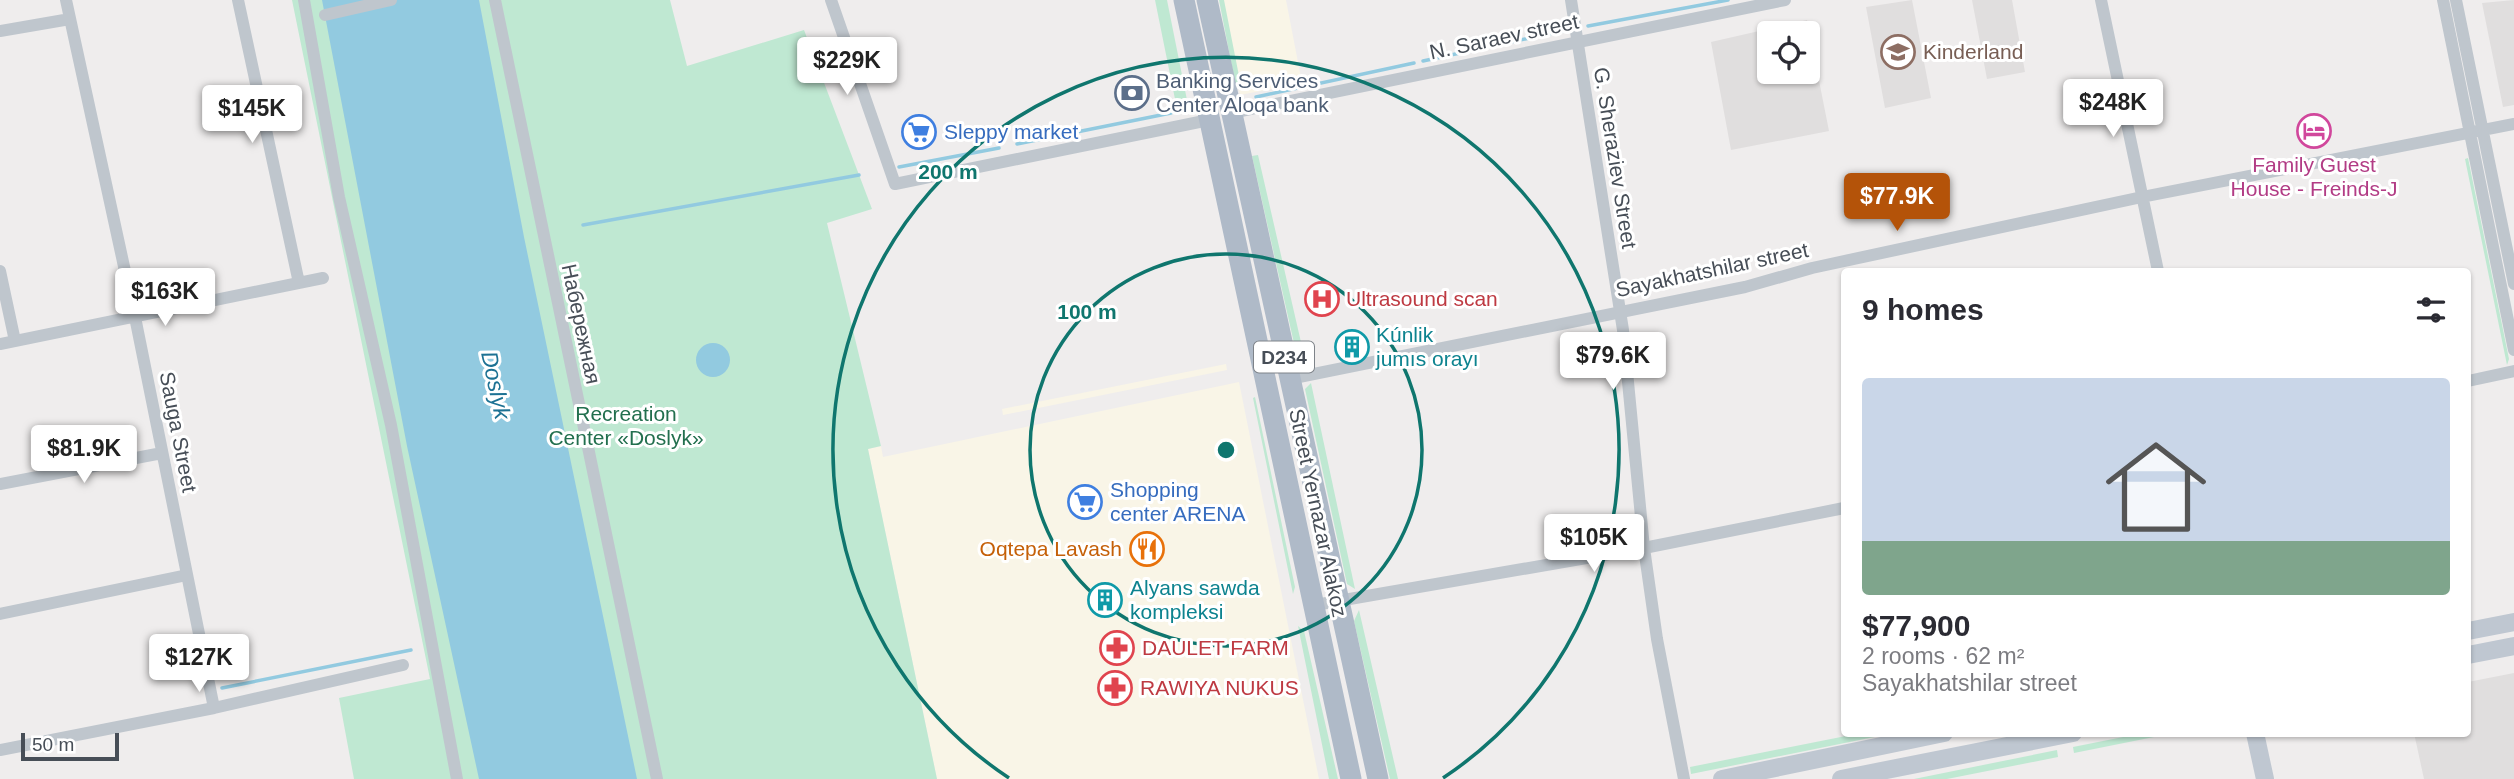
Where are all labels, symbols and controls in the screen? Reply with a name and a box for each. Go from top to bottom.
street label: N. Saraev street [1427,9,1581,64]
map controls [1757,21,1820,84]
button: locate [1757,21,1820,84]
school or university icon: Kinderland [1879,33,1917,71]
pin: $229K [798,38,896,97]
place label: Kinderland [1923,40,2023,63]
text: $229K [813,47,881,73]
street label: G. Sheraziev Street [1590,66,1641,250]
place label: Banking Services Center Aloqa bank [1156,69,1329,116]
bank icon: Banking Services Center Aloqa bank [1113,74,1151,112]
pin: $248K [2064,80,2162,139]
pin: $145K [203,86,301,145]
text: $248K [2079,89,2147,115]
text: $145K [218,95,286,121]
hotel icon: Family Guest House - Freinds-J [2295,112,2333,150]
supermarket icon: Sleppy market [900,113,938,151]
place label: Sleppy market [944,120,1078,143]
place label: Family Guest House - Freinds-J [2231,153,2397,200]
text: 200 m [918,160,978,183]
pin: $77.9K [1840,174,1954,233]
text: $77.9K [1860,183,1934,209]
street label: Sayakhatshilar street [1614,238,1810,301]
street label: Набережная [558,262,605,386]
pin: $163K [116,268,214,328]
text: $163K [131,278,199,304]
hospital icon: Ultrasound scan [1303,280,1341,318]
place label: Ultrasound scan [1346,287,1498,310]
icon: filters [2412,291,2450,329]
text: 9 homes [1862,293,1984,326]
text: 100 m [1057,300,1117,323]
place label: Kúnlik jumıs orayı [1375,323,1479,370]
building icon: Kúnlik jumıs orayı [1333,328,1371,366]
pin: $79.6K [1556,332,1670,392]
road number: D234 [1254,342,1314,372]
text: $79.6K [1576,342,1650,368]
water label: Doslyk [476,349,516,423]
street label: Sauga Street [156,370,202,494]
park label: Recreation Center «Doslyk» [548,402,704,449]
street label: Street Yernazar Alakoz [1285,407,1352,619]
icon: home [2093,424,2219,550]
pin: $81.9K [27,426,141,485]
text: $81.9K [47,435,121,461]
centre of rings [1214,438,1238,462]
place label: Shopping center ARENA [1110,478,1245,525]
supermarket icon: Shopping center ARENA [1066,483,1104,521]
pin: $105K [1545,514,1643,574]
text: $105K [1560,524,1628,550]
restaurant icon: Oqtepa Lavash [1128,530,1166,568]
place label: Oqtepa Lavash [980,537,1122,560]
place label: Alyans sawda kompleksi [1130,576,1260,623]
building icon: Alyans sawda kompleksi [1086,581,1124,619]
text: $77,900 [1862,609,1970,642]
pharmacy icon: DAULET FARM [1098,629,1136,667]
pin: $127K [150,634,248,694]
place label: DAULET FARM [1142,636,1289,659]
text: 2 rooms · 62 m² [1862,643,2024,669]
text: $127K [165,644,233,670]
pharmacy icon: RAWIYA NUKUS [1096,669,1134,707]
text: Sayakhatshilar street [1862,670,2077,696]
place label: RAWIYA NUKUS [1140,676,1299,699]
scale bar [21,730,119,762]
text: 50 m [32,734,74,755]

